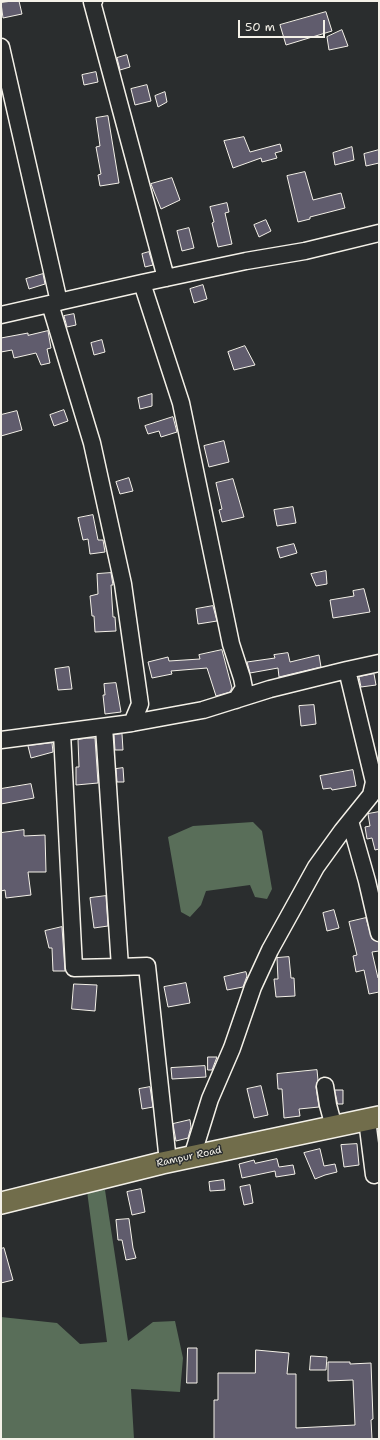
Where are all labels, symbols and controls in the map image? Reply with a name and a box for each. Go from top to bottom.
scale bar [240,12,327,38]
text: 50 m [245,19,275,35]
street label: Rampur Road [155,1144,223,1170]

